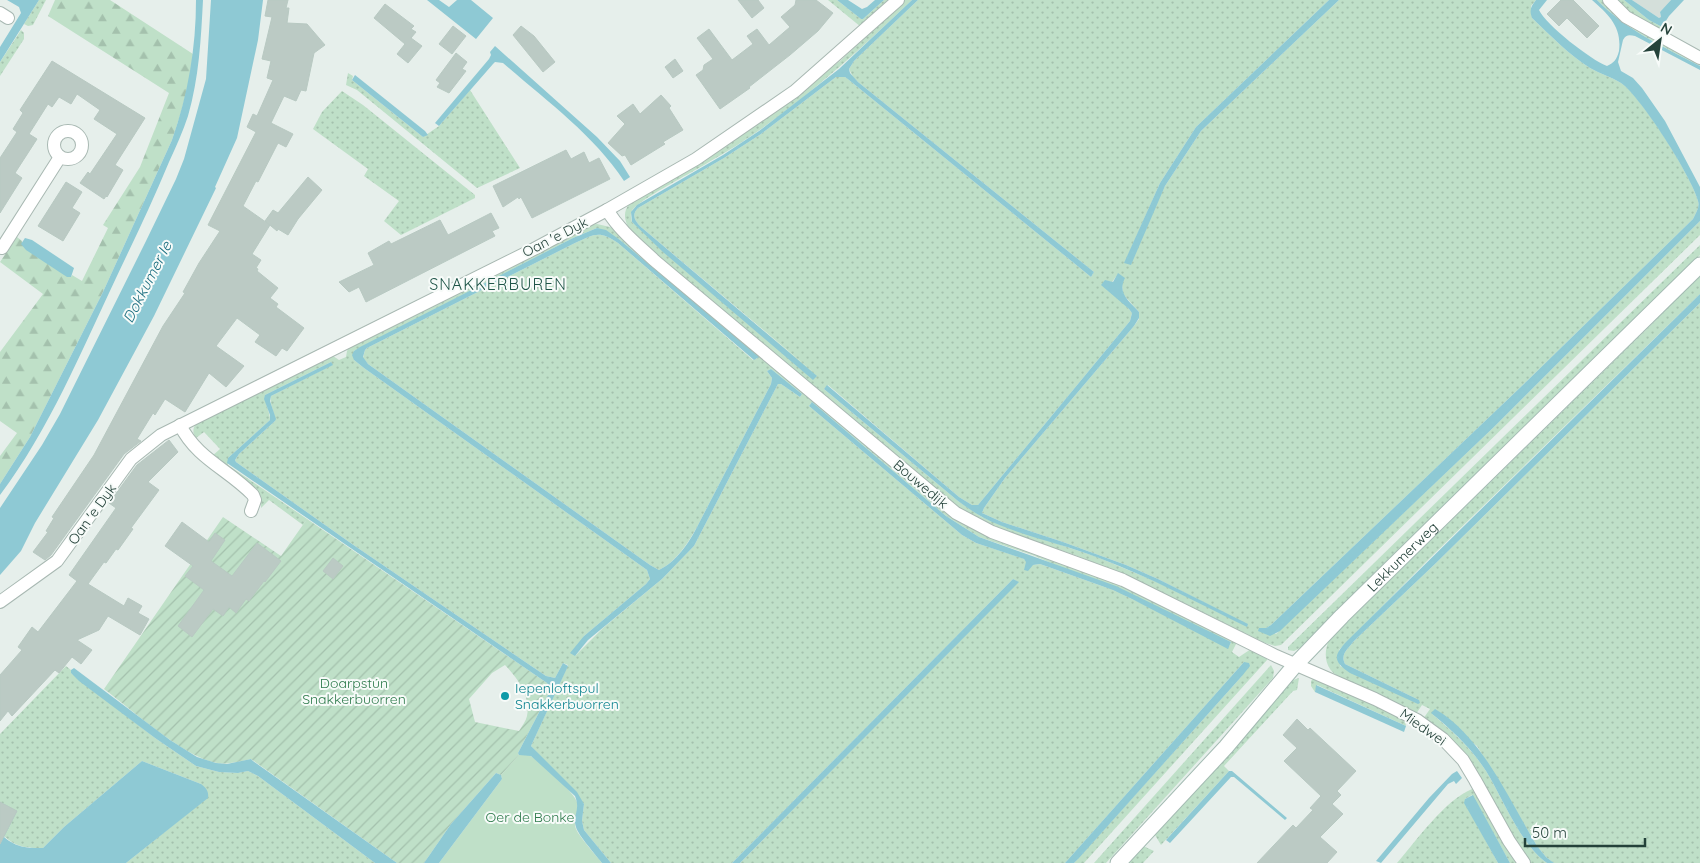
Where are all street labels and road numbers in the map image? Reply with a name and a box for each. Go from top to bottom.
street label: Oan 'e Dyk [519,213,591,261]
street label: Bouwedijk [890,456,952,512]
street label: Oan 'e Dyk [64,480,120,548]
street label: Lekkumerweg [1363,518,1441,596]
street label: Miedwei [1396,705,1450,749]

